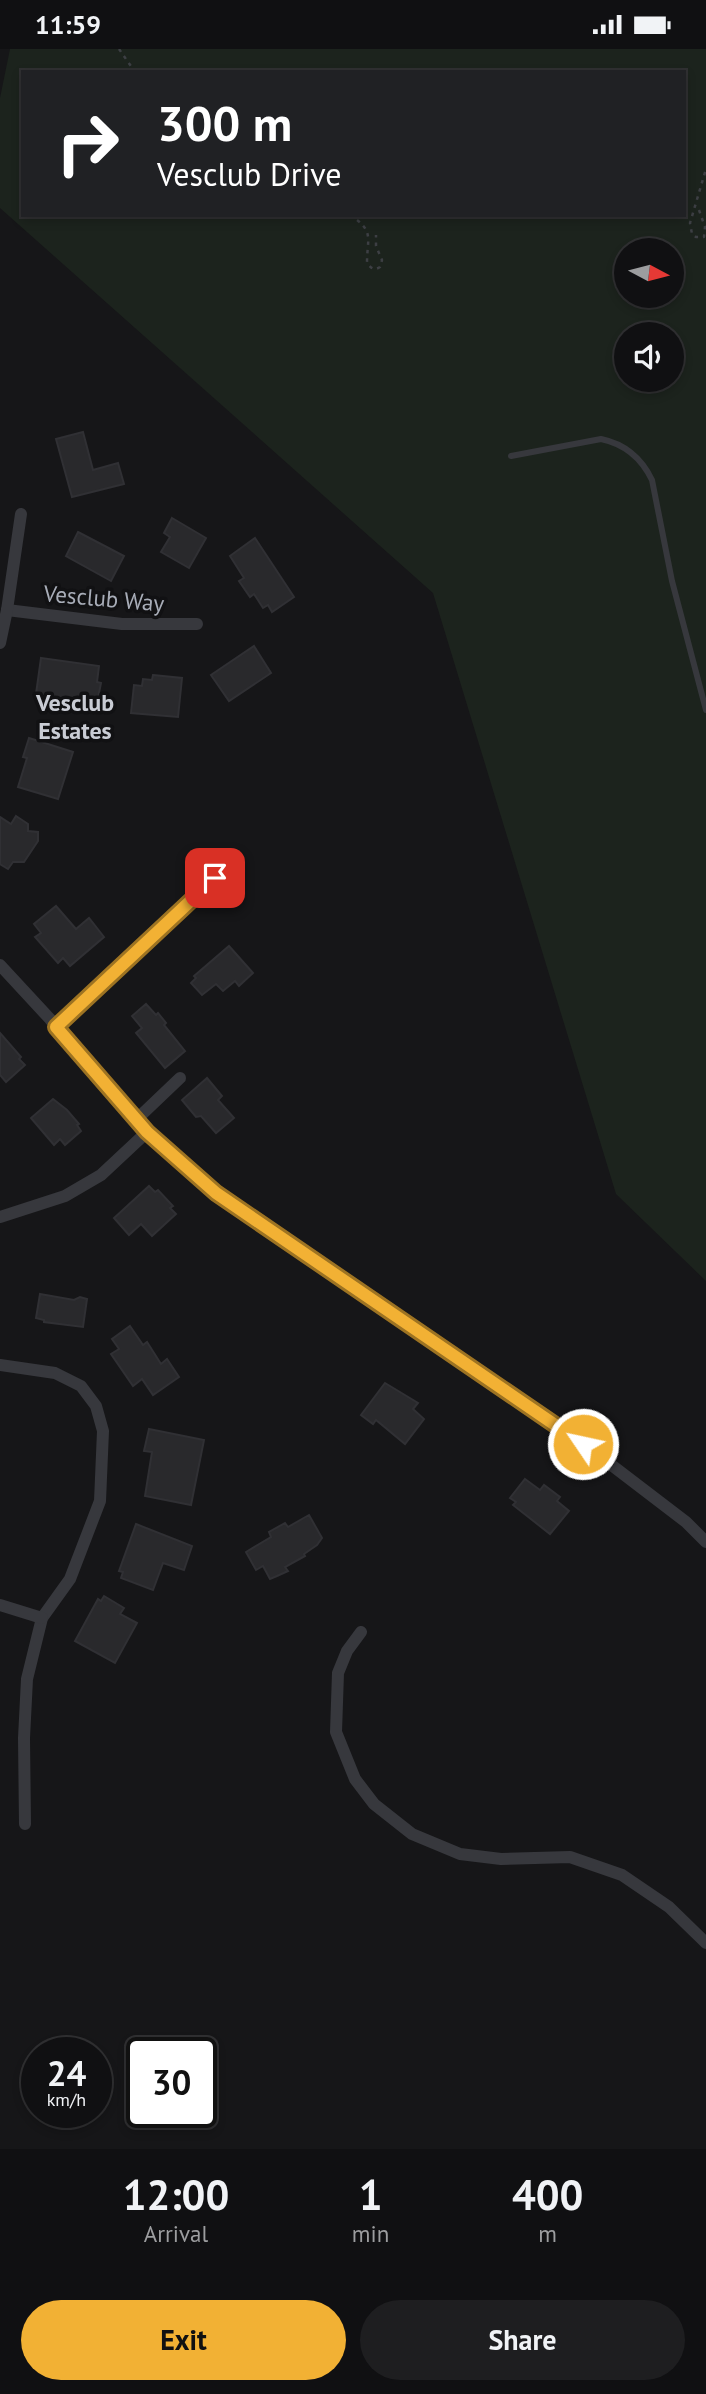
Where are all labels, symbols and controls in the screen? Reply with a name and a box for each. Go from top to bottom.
text: 11:59 [35,8,101,41]
text: 300 m [157,91,292,155]
icon: right [42,98,133,189]
text: Vesclub Drive [157,153,342,195]
north arrow [614,238,684,308]
map controls [614,238,684,392]
button: sound [614,322,684,392]
street label: Vesclub Way [42,578,166,618]
district label: Vesclub Estates [35,687,114,746]
pin [185,848,245,908]
icon: arrive [196,859,234,897]
position arrow [546,1407,620,1481]
speed limit sign: 30 [126,2037,217,2128]
text: 24 [47,2050,86,2096]
text: km/h [47,2088,86,2111]
text: 12:00 [123,2167,229,2222]
text: 1 [359,2167,382,2222]
text: 400 [512,2167,583,2222]
text: Arrival [144,2219,208,2248]
text: min [352,2219,389,2248]
text: m [538,2219,557,2248]
button: Exit [21,2300,346,2380]
button: Share [360,2300,685,2380]

